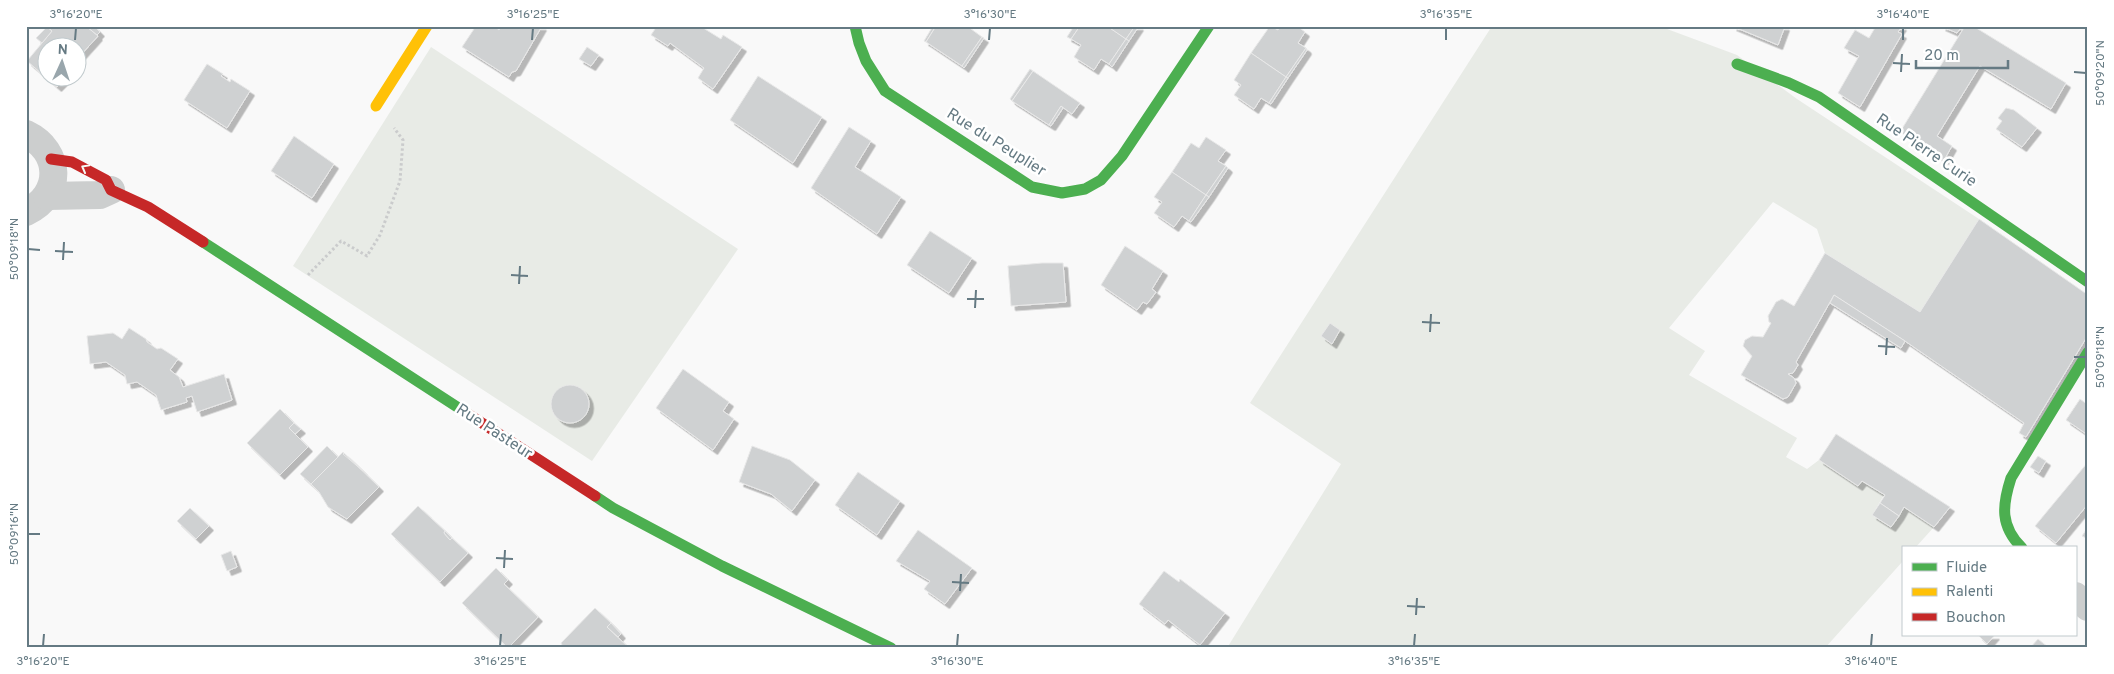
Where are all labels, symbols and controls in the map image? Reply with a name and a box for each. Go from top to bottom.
text: 3°16'20"E [49,7,103,23]
text: 3°16'25"E [506,7,560,23]
text: 3°16'30"E [963,7,1017,23]
text: 3°16'35"E [1419,7,1473,23]
text: 3°16'40"E [1876,7,1930,23]
north arrow [38,38,88,88]
scale bar [1916,38,2009,70]
text: 50°09'20"N [2093,40,2109,106]
text: N [57,42,68,59]
text: 20 m [1924,47,1959,66]
street label: Rue du Peuplier [943,104,1049,182]
street label: Rue Pierre Curie [1872,110,1980,192]
one-way arrow [81,165,90,175]
text: 50°09'18"N [7,218,23,280]
text: 50°09'18"N [2093,326,2109,388]
street label: Rue Pasteur [452,400,536,464]
text: 50°09'16"N [7,503,23,565]
legend [1902,546,2076,636]
text: Fluide [1946,559,1987,578]
text: Ralenti [1946,583,1993,602]
text: Bouchon [1946,609,2006,628]
text: 3°16'20"E [16,654,70,670]
text: 3°16'25"E [473,654,527,670]
text: 3°16'30"E [930,654,984,670]
text: 3°16'35"E [1387,654,1441,670]
text: 3°16'40"E [1844,654,1898,670]

